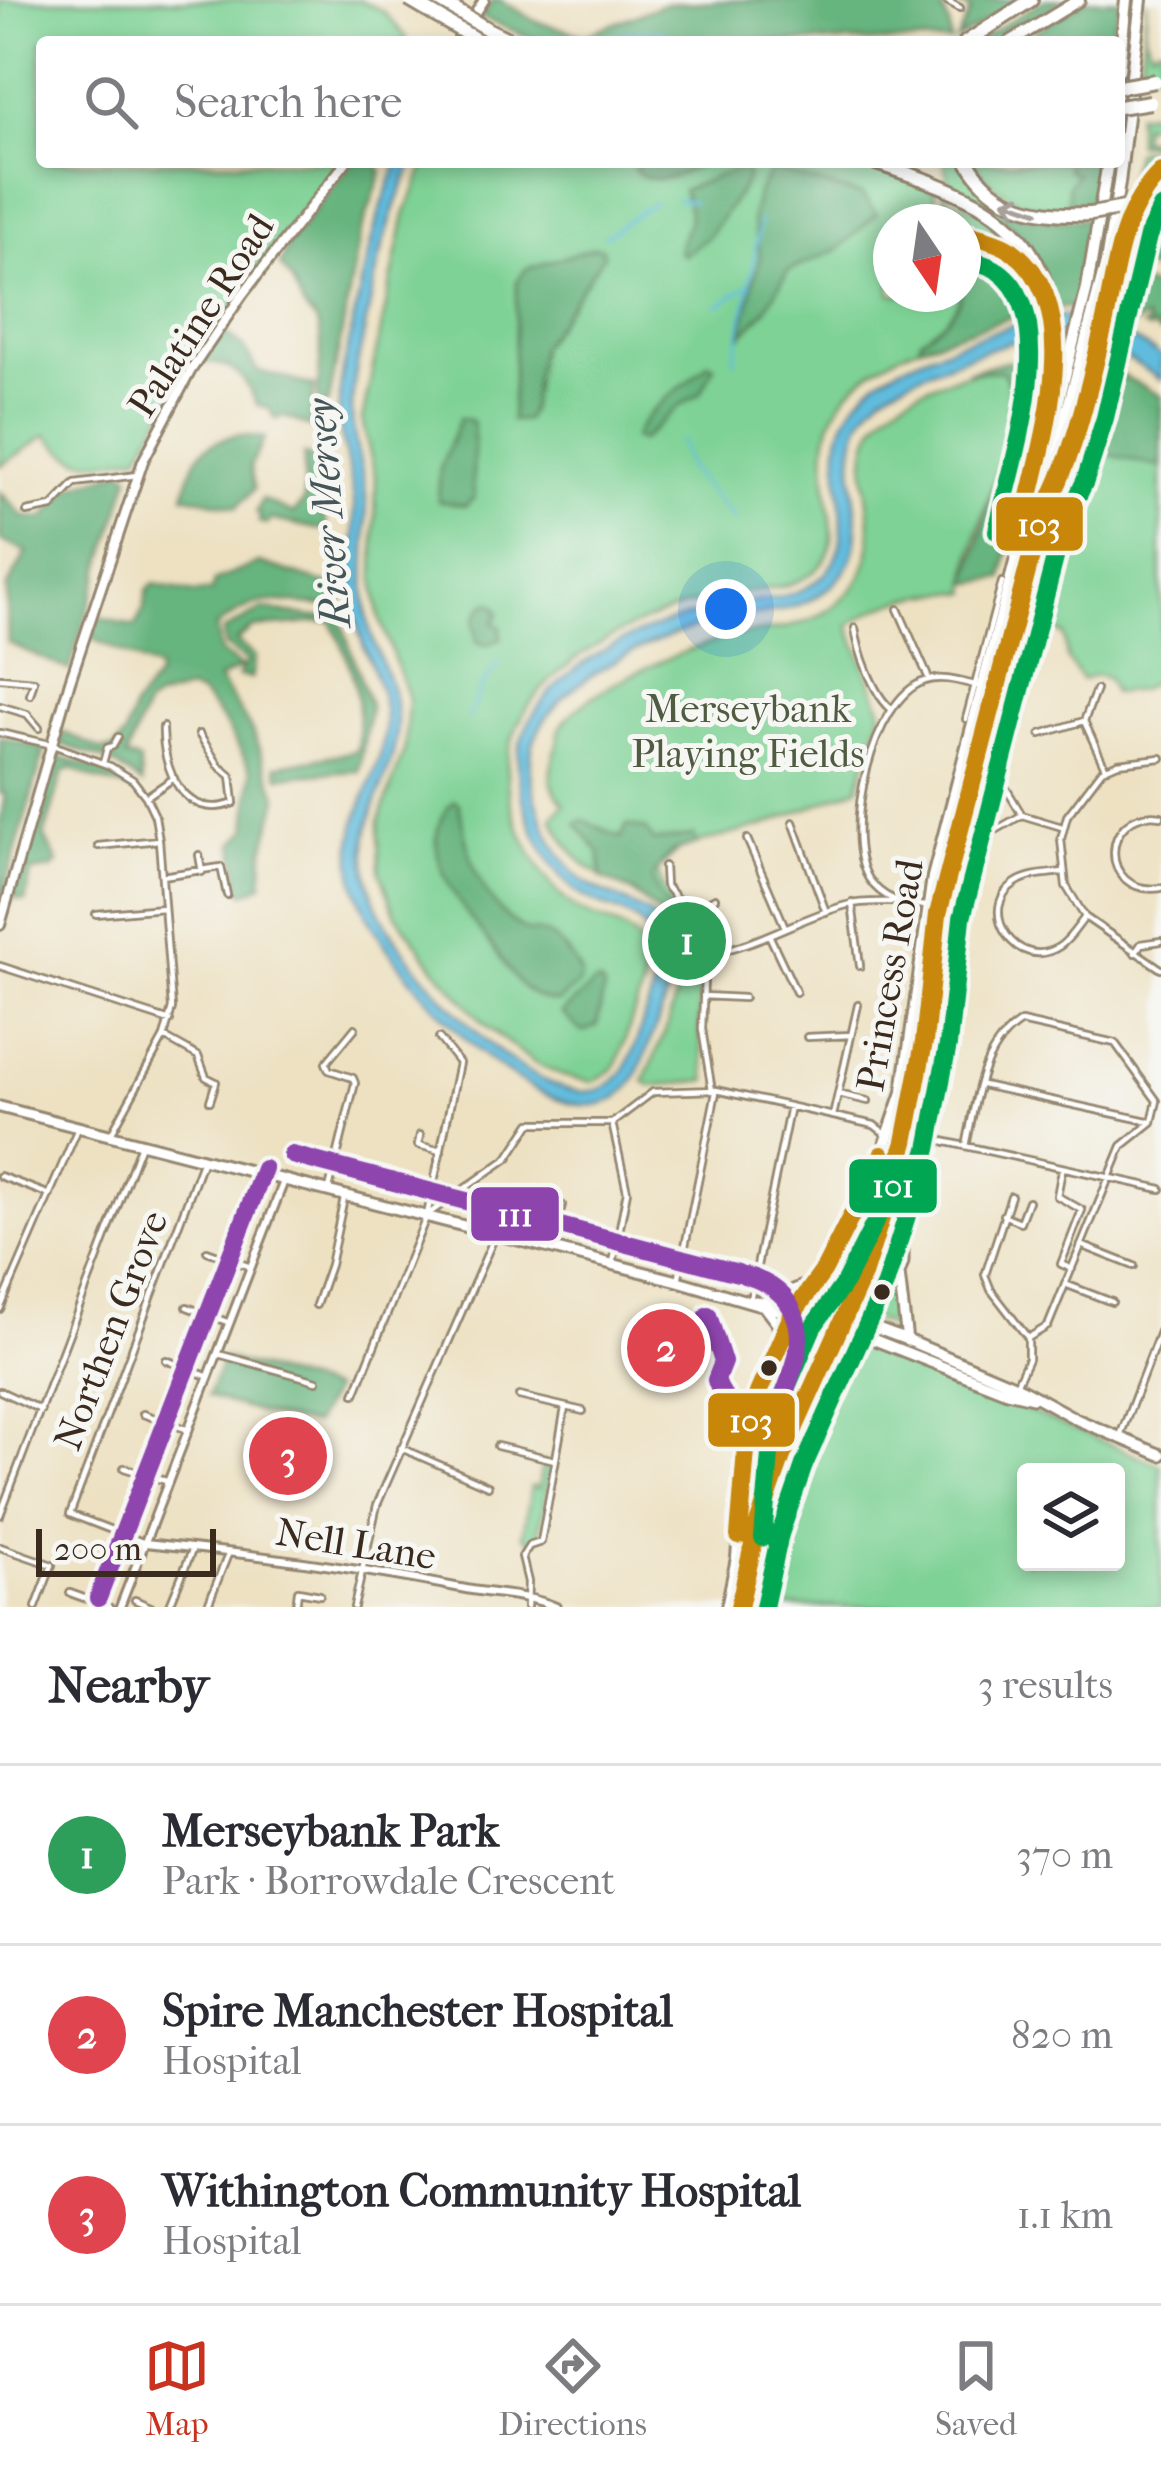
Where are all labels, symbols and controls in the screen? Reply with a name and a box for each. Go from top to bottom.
search box [36,36,1125,168]
icon: search [78,69,144,135]
text: Search here [174,76,402,129]
one-way arrow [1003,193,1041,215]
north arrow [873,204,981,312]
street label: Palatine Road [118,205,284,426]
water label: River Mersey [296,395,361,632]
line badge: 103 [994,495,1085,553]
text: 103 [1017,506,1061,545]
your location [696,579,756,639]
park label: Merseybank Playing Fields [631,686,865,777]
street label: Princess Road [847,855,933,1095]
pin: 1 [648,896,726,986]
line badge: 101 [847,1157,939,1215]
text: 101 [872,1167,914,1206]
line badge: 111 [469,1185,561,1243]
text: 111 [497,1196,533,1235]
street label: Northen Grove [44,1204,178,1456]
unlabelled marker [871,1281,893,1303]
pin: 2 [627,1303,705,1393]
unlabelled marker [758,1357,780,1379]
line badge: 103 [706,1391,797,1449]
text: 103 [729,1402,773,1441]
pin: 3 [249,1411,327,1501]
map controls [1017,1463,1125,1571]
button: layers [1017,1463,1125,1571]
street label: Nell Lane [273,1509,439,1579]
scale bar [36,1523,216,1576]
text: 200 m [54,1530,142,1569]
text: Nearby [48,1655,209,1715]
text: 3 results [978,1662,1113,1708]
text: Merseybank Park [162,1805,499,1858]
text: 1 [80,1832,94,1878]
text: 370 m [1016,1832,1113,1878]
text: Park · Borrowdale Crescent [162,1858,615,1904]
text: Spire Manchester Hospital [162,1985,673,2038]
text: 2 [77,2012,97,2058]
text: 820 m [1011,2012,1113,2058]
text: Hospital [162,2038,302,2084]
text: Withington Community Hospital [162,2165,801,2218]
text: 3 [79,2192,95,2238]
text: 1.1 km [1017,2192,1113,2238]
text: Hospital [162,2218,302,2264]
tab: Map [144,2333,210,2444]
tab: Directions [498,2333,647,2444]
tab: Saved [935,2333,1017,2444]

